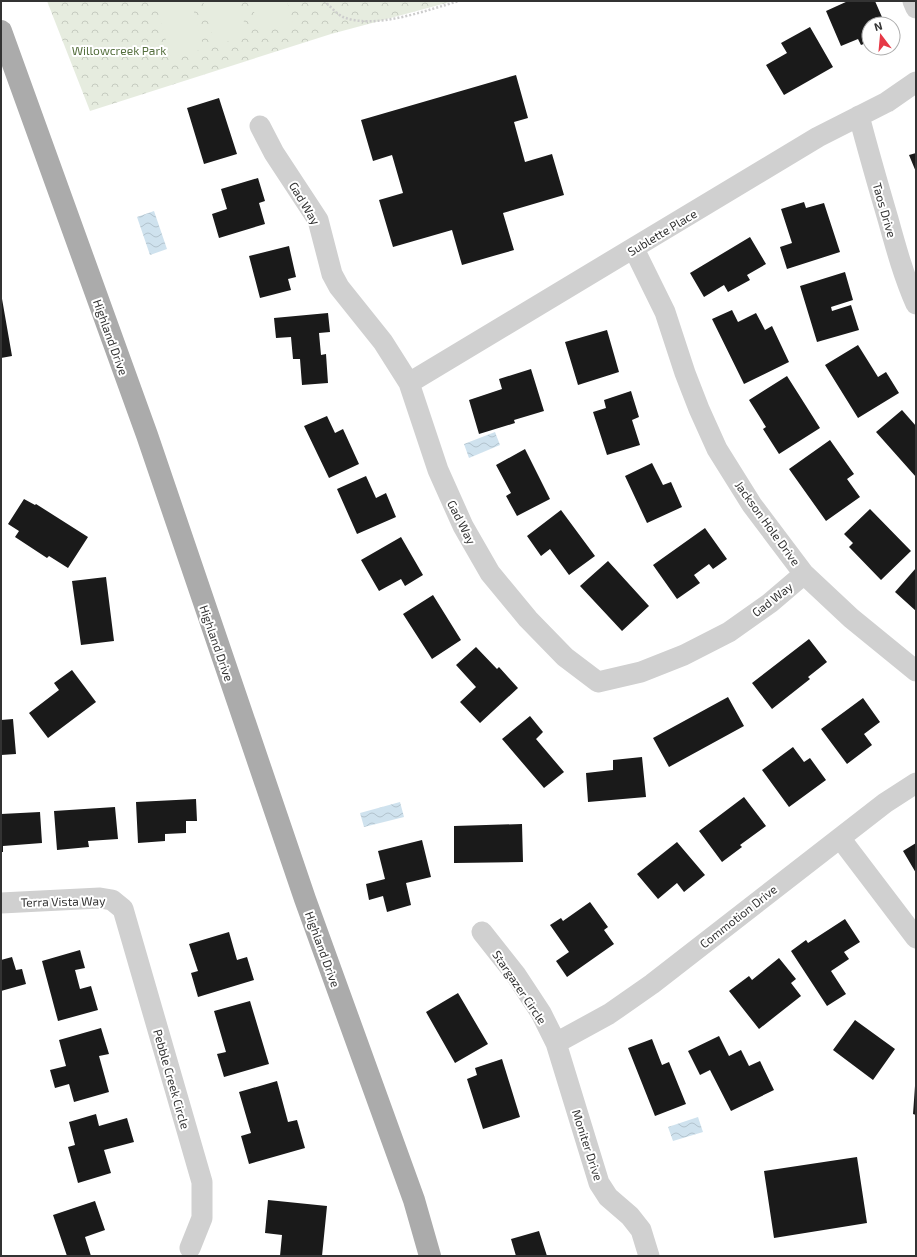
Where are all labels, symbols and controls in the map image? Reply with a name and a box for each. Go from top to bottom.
north arrow [861,16,901,56]
text: N [872,19,884,33]
park label: Willowcreek Park [72,43,166,57]
street label: Gad Way [287,179,324,228]
street label: Taos Drive [870,181,900,239]
street label: Sublette Place [625,206,699,258]
street label: Highland Drive [91,297,131,377]
street label: Jackson Hole Drive [733,478,803,568]
street label: Gad Way [445,498,479,547]
street label: Gad Way [749,578,796,619]
street label: Highland Drive [197,603,237,683]
street label: Commotion Drive [697,882,779,950]
street label: Terra Vista Way [20,893,106,909]
street label: Highland Drive [303,909,343,989]
street label: Stargazer Circle [490,947,550,1027]
street label: Pebble Creek Circle [151,1027,193,1131]
street label: Moniter Drive [570,1108,606,1182]

